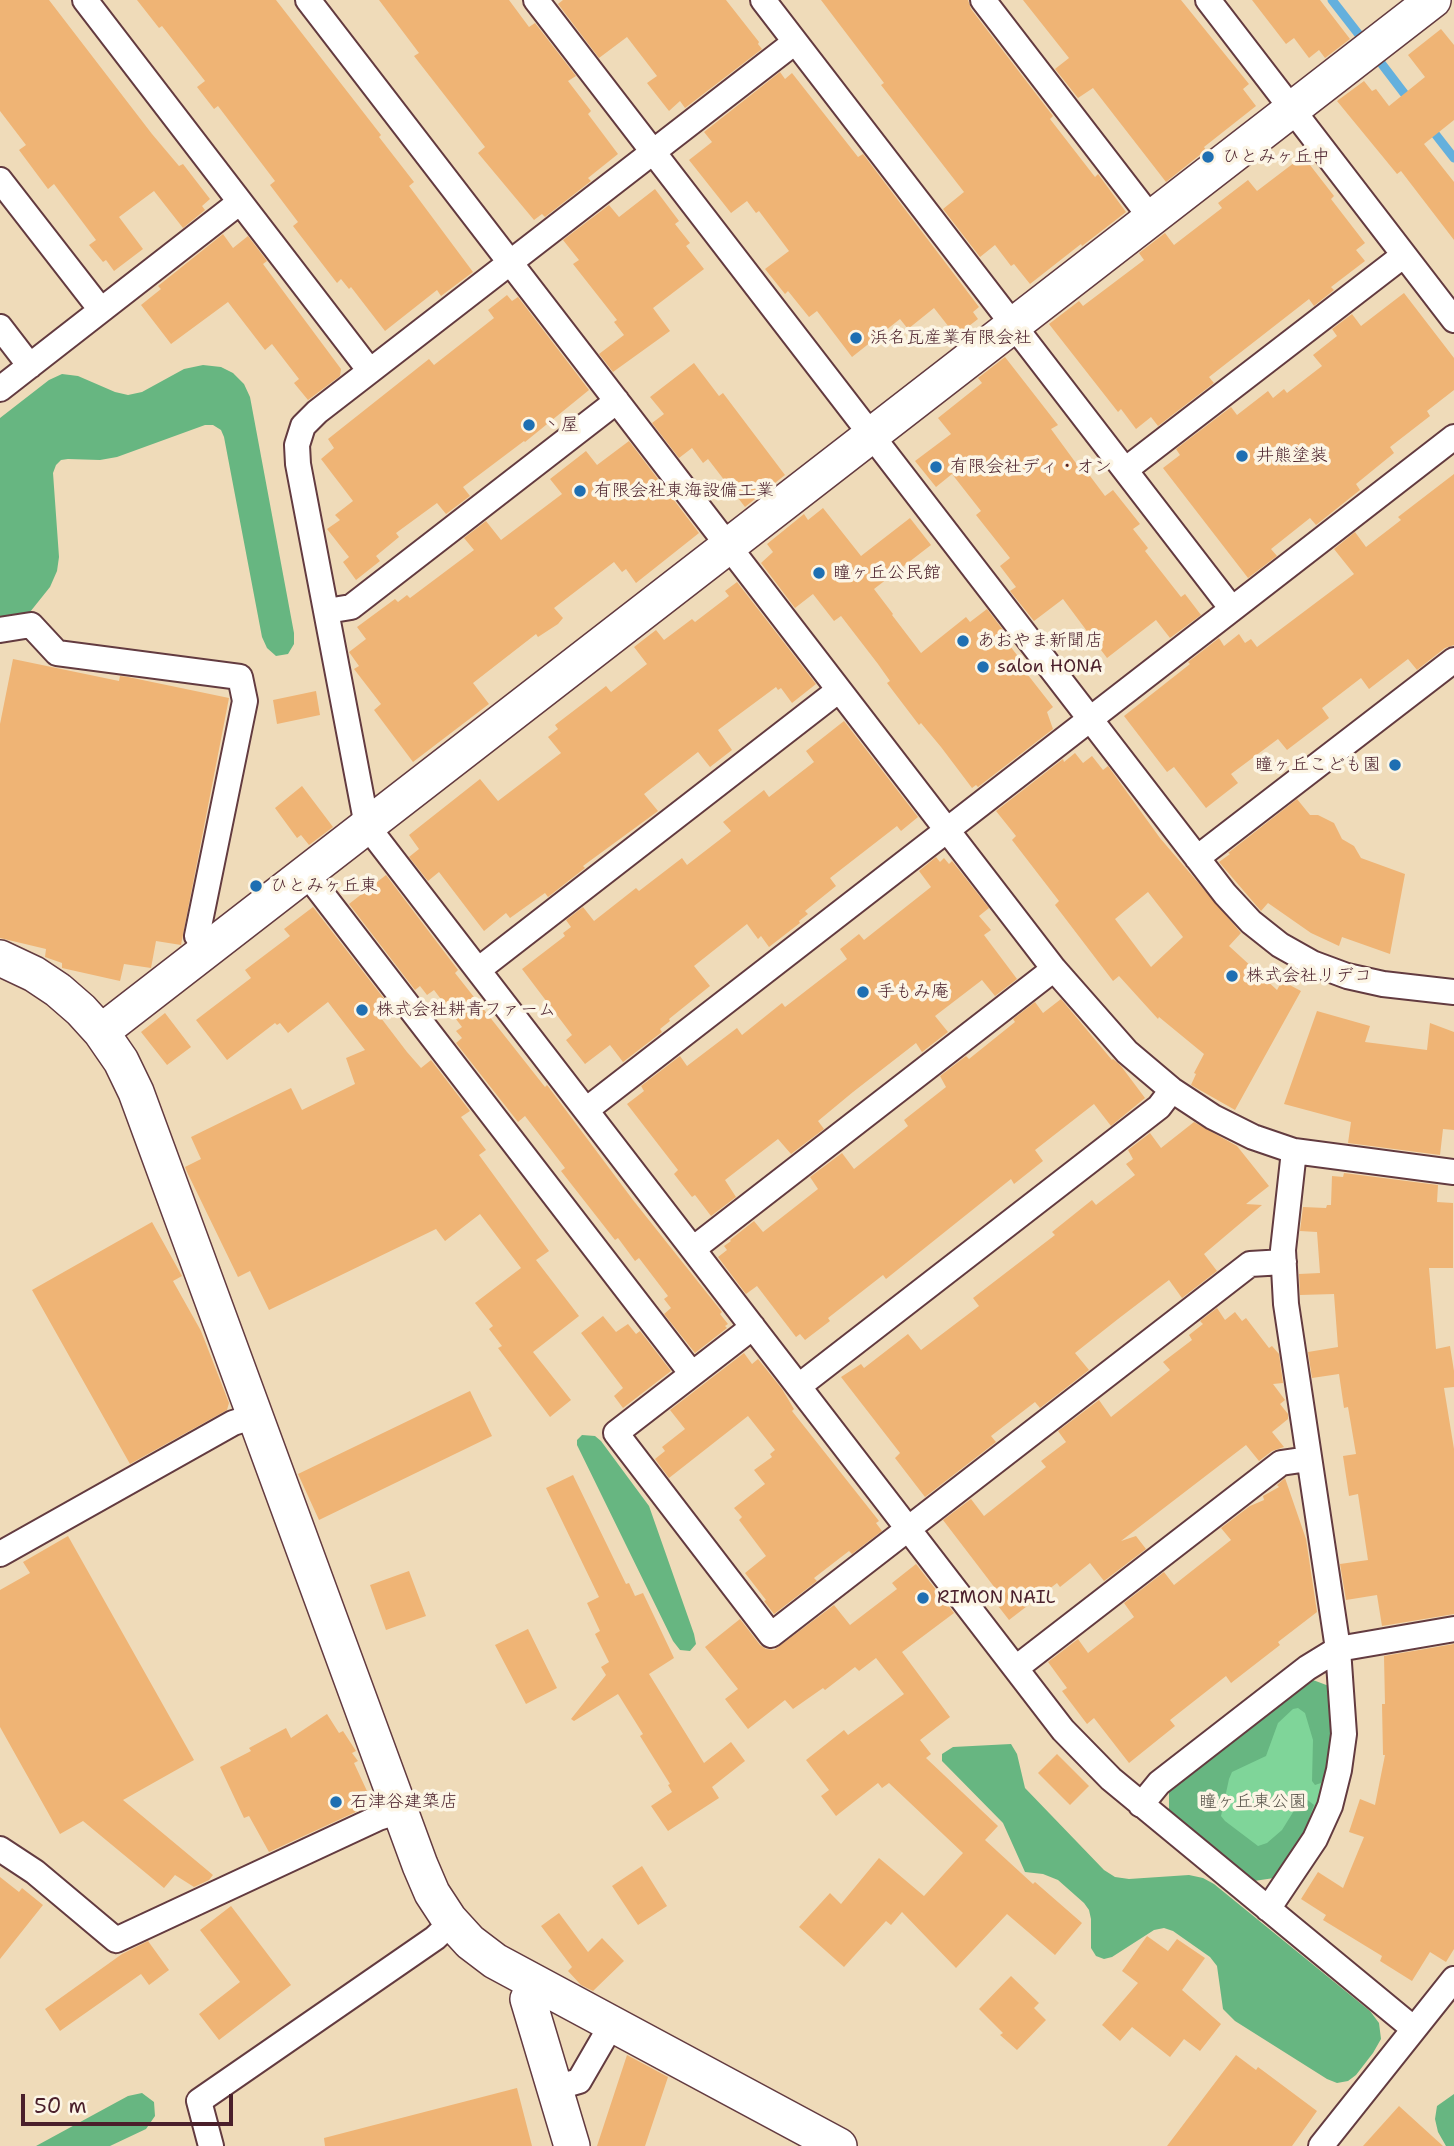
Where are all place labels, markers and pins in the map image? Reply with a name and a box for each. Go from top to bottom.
place label: ひとみヶ丘中 [1222,146,1330,168]
marker: ひとみヶ丘中 [1200,149,1216,165]
place label: 浜名瓦産業有限会社 [870,327,1032,349]
marker: 浜名瓦産業有限会社 [848,330,864,346]
place label: 丶屋 [543,414,579,436]
marker: 丶屋 [521,417,537,433]
place label: 井熊塗装 [1256,445,1328,467]
marker: 井熊塗装 [1234,448,1250,464]
place label: 有限会社ディ・オン [950,456,1112,478]
marker: 有限会社ディ・オン [928,459,944,475]
place label: 有限会社東海設備工業 [594,480,774,502]
marker: 有限会社東海設備工業 [572,483,588,499]
place label: 瞳ヶ丘公民館 [833,562,941,584]
marker: 瞳ヶ丘公民館 [811,565,827,581]
place label: あおやま新聞店 [977,630,1103,652]
marker: あおやま新聞店 [955,633,971,649]
place label: salon HONA [997,656,1103,678]
marker: salon HONA [975,659,991,675]
place label: 瞳ヶ丘こども園 [1255,754,1381,776]
marker: 瞳ヶ丘こども園 [1387,757,1403,773]
place label: ひとみヶ丘東 [270,875,378,897]
marker: ひとみヶ丘東 [248,878,264,894]
place label: 株式会社リデコ [1246,965,1372,987]
marker: 株式会社リデコ [1224,968,1240,984]
place label: 手もみ庵 [877,981,949,1003]
marker: 手もみ庵 [855,984,871,1000]
place label: 株式会社耕青ファーム [376,999,556,1021]
marker: 株式会社耕青ファーム [354,1002,370,1018]
place label: RIMON NAIL [937,1587,1055,1609]
marker: RIMON NAIL [915,1590,931,1606]
place label: 石津谷建築店 [350,1791,458,1813]
marker: 石津谷建築店 [328,1794,344,1810]

